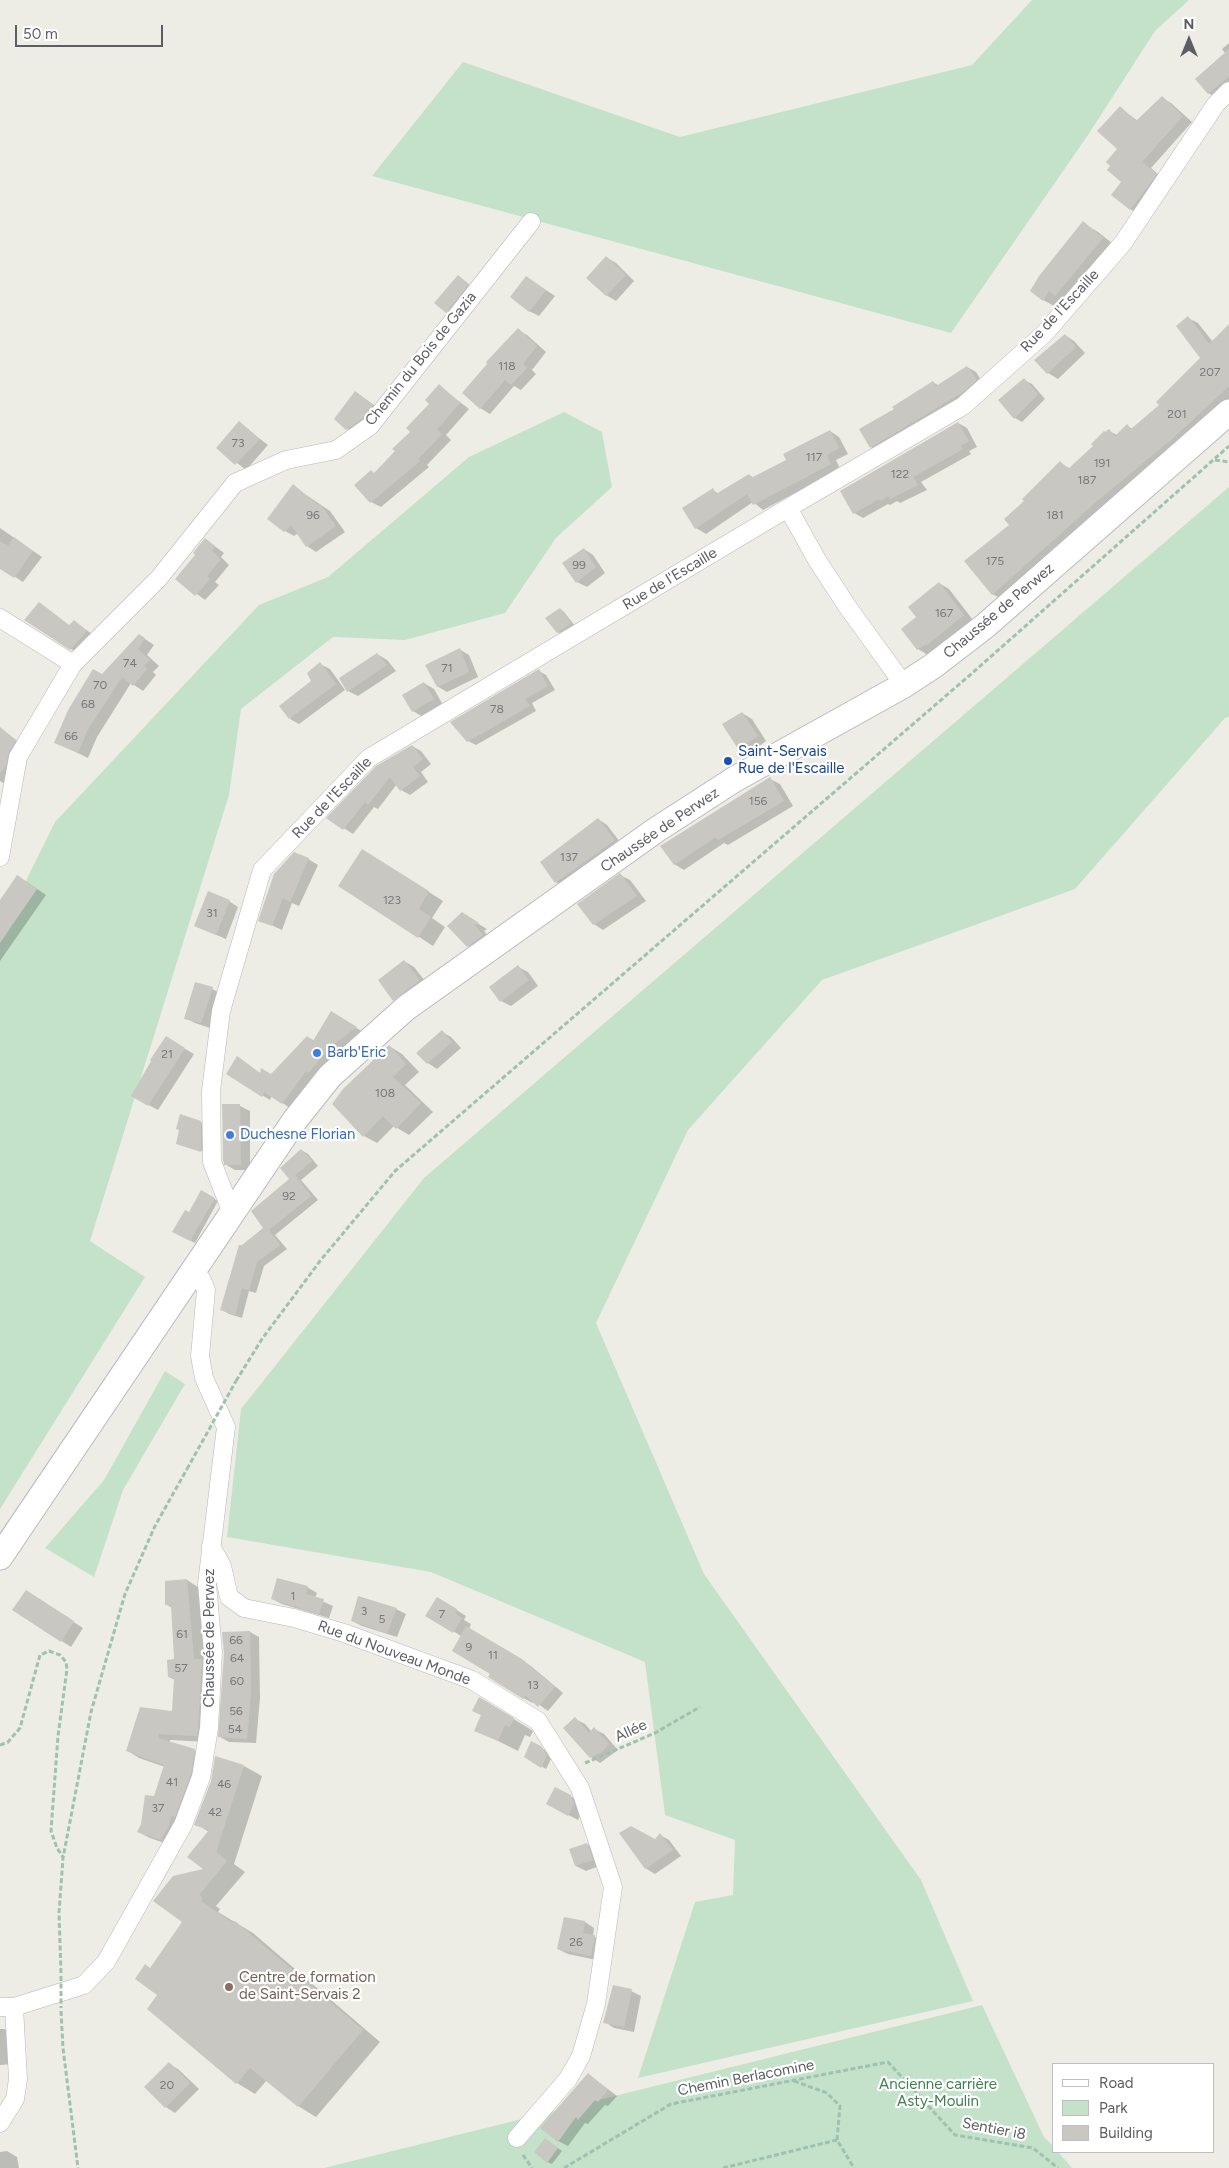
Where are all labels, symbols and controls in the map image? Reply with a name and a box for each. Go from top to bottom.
scale bar [18,15,165,47]
north arrow [1164,15,1214,65]
text: N [1184,16,1194,33]
text: 50 m [23,25,58,43]
street label: Rue de l'Escaille [1017,266,1103,356]
street label: Chemin du Bois de Gazia [362,289,480,429]
house number: 118 [498,359,516,373]
house number: 207 [1200,365,1220,379]
house number: 201 [1167,407,1187,421]
house number: 73 [232,436,244,450]
house number: 117 [806,450,822,464]
house number: 191 [1094,456,1110,470]
house number: 122 [891,467,909,481]
house number: 187 [1078,473,1096,487]
house number: 96 [306,508,320,522]
house number: 181 [1046,508,1064,522]
street label: Rue de l'Escaille [620,544,720,614]
house number: 175 [986,554,1004,568]
house number: 99 [572,558,586,572]
street label: Chaussée de Perwez [940,559,1058,663]
house number: 167 [935,606,953,620]
house number: 74 [123,656,137,670]
house number: 71 [441,661,453,675]
house number: 70 [93,678,107,692]
house number: 68 [81,697,95,711]
house number: 78 [490,702,504,716]
house number: 66 [64,729,78,743]
place label: Saint-Servais Rue de l'Escaille [738,743,845,778]
street label: Rue de l'Escaille [289,753,375,843]
marker: Saint-Servais Rue de l'Escaille [722,755,734,767]
street label: Chaussée de Perwez [597,784,723,876]
house number: 156 [749,794,767,808]
house number: 137 [560,850,578,864]
house number: 123 [383,893,401,907]
house number: 31 [206,906,218,920]
place label: Barb'Eric [327,1044,386,1062]
house number: 21 [161,1047,173,1061]
marker: Barb'Eric [311,1047,323,1059]
house number: 108 [375,1086,395,1100]
place label: Duchesne Florian [240,1126,355,1144]
marker: Duchesne Florian [224,1129,236,1141]
house number: 92 [282,1189,296,1203]
street label: Chaussée de Perwez [201,1569,219,1707]
house number: 1 [291,1589,295,1603]
house number: 3 [361,1604,367,1618]
house number: 7 [439,1607,445,1621]
house number: 5 [379,1612,385,1626]
street label: Rue du Nouveau Monde [315,1617,473,1689]
house number: 61 [176,1627,188,1641]
house number: 66 [229,1633,243,1647]
house number: 9 [466,1640,472,1654]
house number: 11 [488,1648,498,1662]
house number: 64 [230,1651,244,1665]
house number: 57 [174,1661,188,1675]
house number: 60 [230,1674,244,1688]
house number: 13 [527,1678,539,1692]
house number: 56 [229,1704,243,1718]
street label: Allée [612,1716,650,1746]
house number: 54 [228,1722,242,1736]
house number: 41 [166,1775,178,1789]
house number: 46 [217,1777,231,1791]
house number: 37 [152,1801,164,1815]
house number: 42 [208,1805,222,1819]
house number: 26 [569,1935,583,1949]
place label: Centre de formation de Saint-Servais 2 [239,1969,376,2004]
marker: Centre de formation de Saint-Servais 2 [223,1981,235,1993]
street label: Chemin Berlacomine [676,2056,816,2100]
legend [1052,2063,1214,2153]
text: Road [1099,2074,1134,2092]
park label: Ancienne carrière Asty-Moulin [879,2076,997,2111]
house number: 20 [160,2078,174,2092]
text: Park [1099,2099,1128,2117]
street label: Sentier i8 [961,2114,1027,2144]
text: Building [1099,2124,1153,2142]

